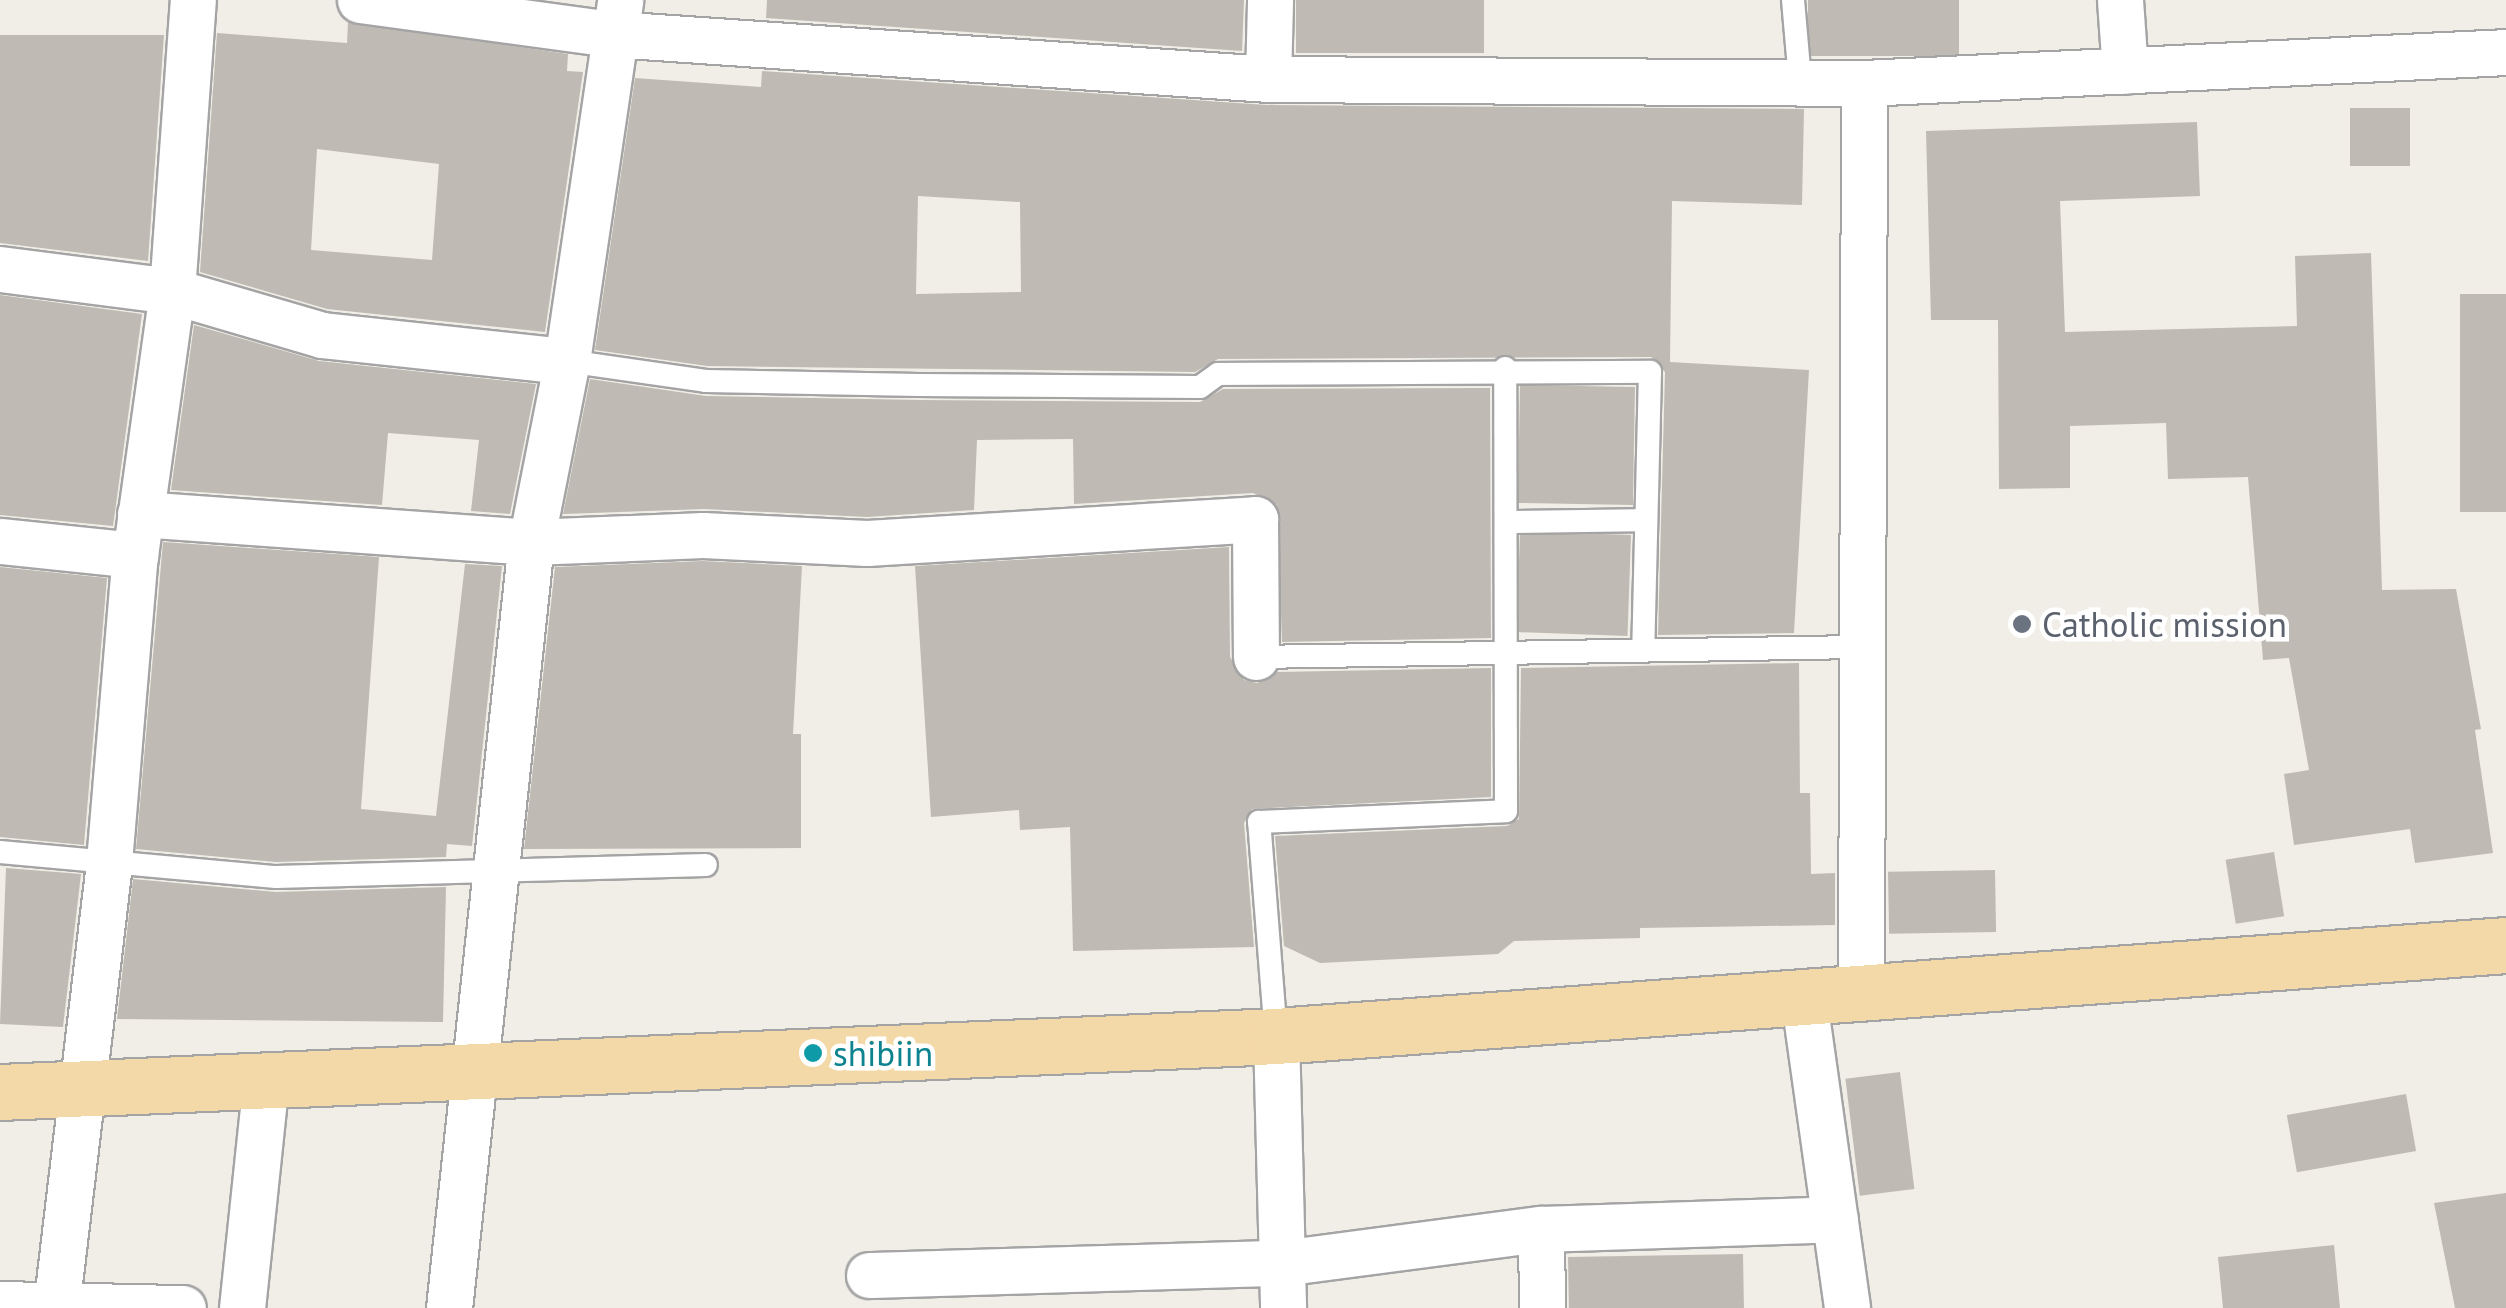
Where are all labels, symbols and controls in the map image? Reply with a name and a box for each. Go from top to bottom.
place label: Catholic mission [2042,603,2288,645]
marker: Catholic mission [2011,613,2033,635]
place label: shibiin [833,1032,933,1074]
marker: shibiin [802,1042,824,1064]

